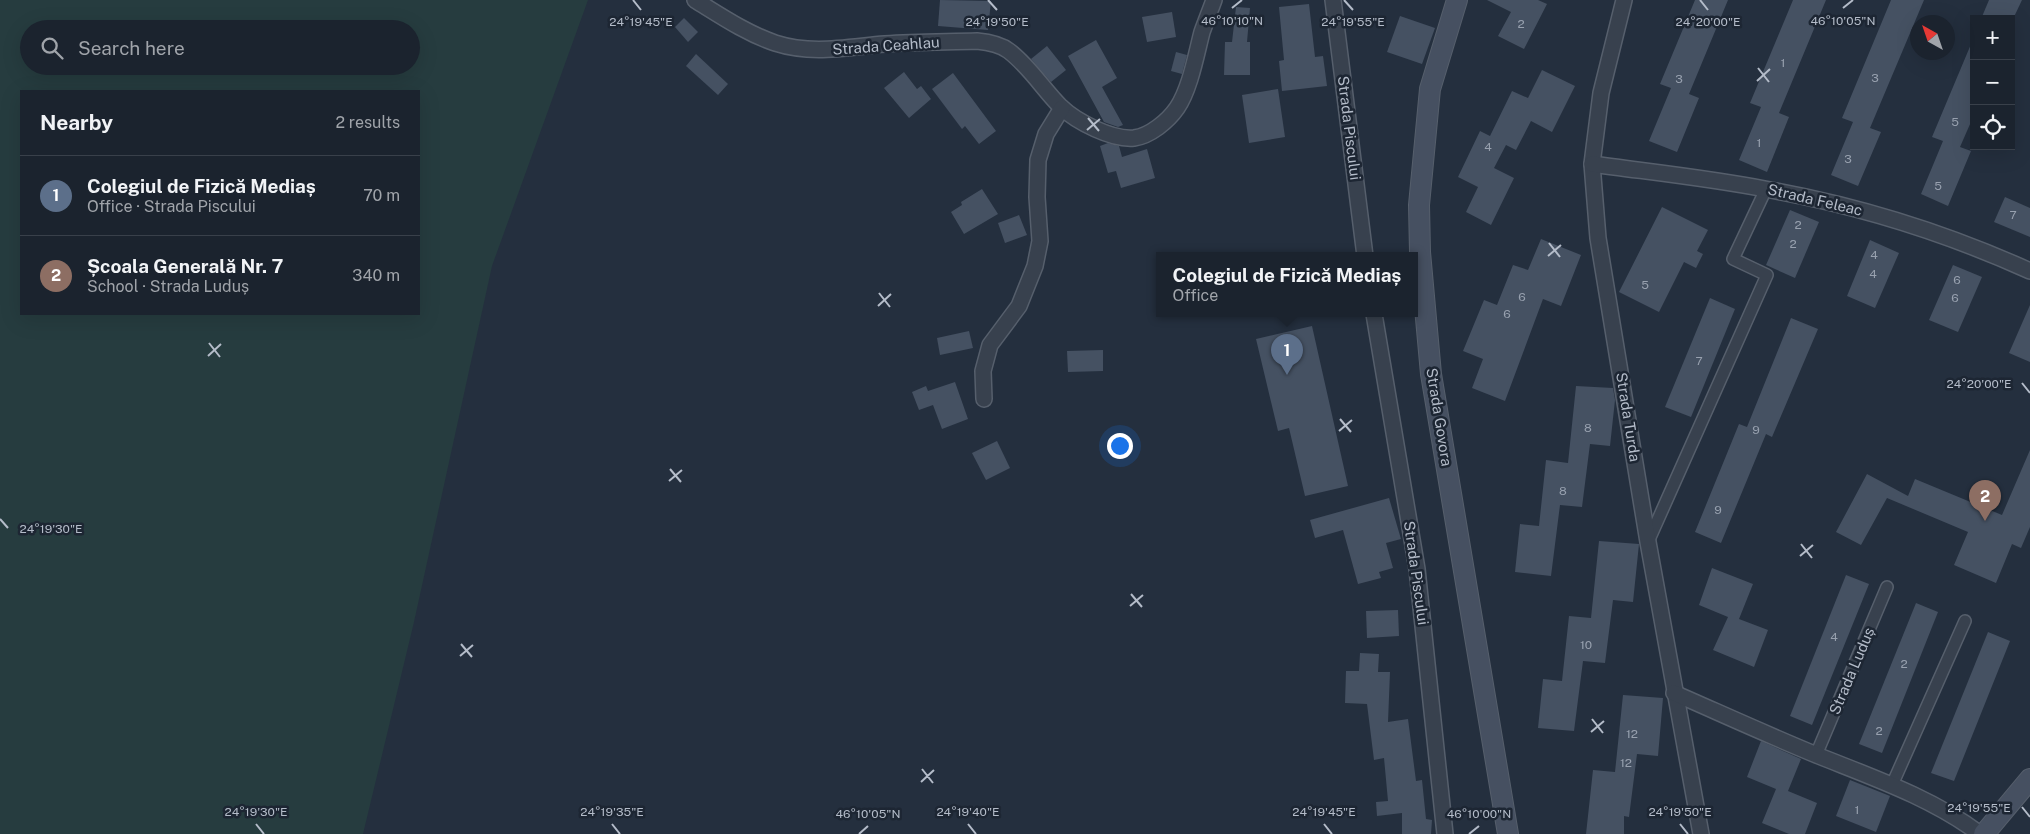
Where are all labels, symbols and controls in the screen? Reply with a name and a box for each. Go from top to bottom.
text: 46°10'10"N [1201,14,1263,28]
text: 46°10'05"N [1811,14,1875,28]
text: 24°19'45"E [609,15,673,29]
text: 24°19'50"E [965,15,1029,29]
text: 24°19'55"E [1321,15,1385,29]
text: 24°20'00"E [1676,15,1740,29]
north arrow [1910,15,1955,60]
map controls [1970,15,2015,150]
button: + [1970,15,2015,60]
house number: 2 [1517,17,1525,31]
search box [20,20,420,75]
street label: Strada Ceahlau [832,33,940,58]
icon: search [38,34,66,62]
text: Search here [78,37,185,59]
house number: 1 [1781,56,1785,70]
button: − [1970,60,2015,105]
house number: 3 [1871,71,1879,85]
house number: 3 [1675,72,1683,86]
street label: Strada Piscului [1335,75,1364,181]
button: locate [1970,105,2015,150]
text: Nearby [40,110,113,135]
text: 2 results [335,113,400,132]
house number: 5 [1951,115,1959,129]
house number: 1 [1757,136,1761,150]
house number: 4 [1484,140,1492,154]
house number: 3 [1844,152,1852,166]
text: Colegiul de Fizică Mediaș [87,175,316,197]
house number: 5 [1934,179,1942,193]
street label: Strada Feleac [1766,180,1864,219]
text: 1 [53,186,59,205]
text: 70 m [363,186,400,205]
text: Office · Strada Piscului [87,197,256,216]
house number: 7 [2009,208,2017,222]
house number: 2 [1794,218,1802,232]
house number: 2 [1789,237,1797,251]
house number: 4 [1870,248,1878,262]
popup [1156,252,1418,317]
text: Școala Generală Nr. 7 [87,255,283,277]
text: Colegiul de Fizică Mediaș [1173,264,1401,286]
text: 2 [51,266,61,285]
text: 340 m [352,266,400,285]
house number: 4 [1869,267,1877,281]
house number: 6 [1953,273,1961,287]
text: School · Strada Luduș [87,277,249,296]
house number: 5 [1641,278,1649,292]
text: Office [1173,286,1218,305]
house number: 6 [1518,290,1526,304]
house number: 6 [1951,291,1959,305]
house number: 6 [1503,307,1511,321]
pin: 1 [1271,334,1303,375]
house number: 7 [1695,354,1703,368]
street label: Strada Govora [1423,366,1456,467]
street label: Strada Turda [1613,371,1644,463]
text: 24°20'00"E [1947,377,2011,391]
house number: 8 [1584,421,1592,435]
house number: 9 [1752,423,1760,437]
your location [1107,433,1133,459]
pin: 2 [1969,480,2001,521]
house number: 8 [1559,484,1567,498]
house number: 9 [1714,503,1722,517]
street label: Strada Piscului [1401,520,1432,626]
text: 24°19'30"E [20,522,82,536]
street label: Strada Luduș [1826,625,1878,717]
house number: 4 [1830,630,1838,644]
house number: 10 [1580,638,1592,652]
house number: 2 [1900,657,1908,671]
house number: 2 [1875,724,1883,738]
house number: 12 [1626,727,1638,741]
house number: 12 [1620,756,1632,770]
text: 24°19'55"E [1947,801,2011,815]
house number: 1 [1855,803,1859,817]
text: 24°19'30"E [225,805,287,819]
text: 24°19'35"E [580,805,644,819]
text: 24°19'40"E [936,805,1000,819]
text: 24°19'45"E [1292,805,1356,819]
text: 24°19'50"E [1648,805,1712,819]
text: 46°10'05"N [836,807,900,821]
text: 46°10'00"N [1447,807,1511,821]

